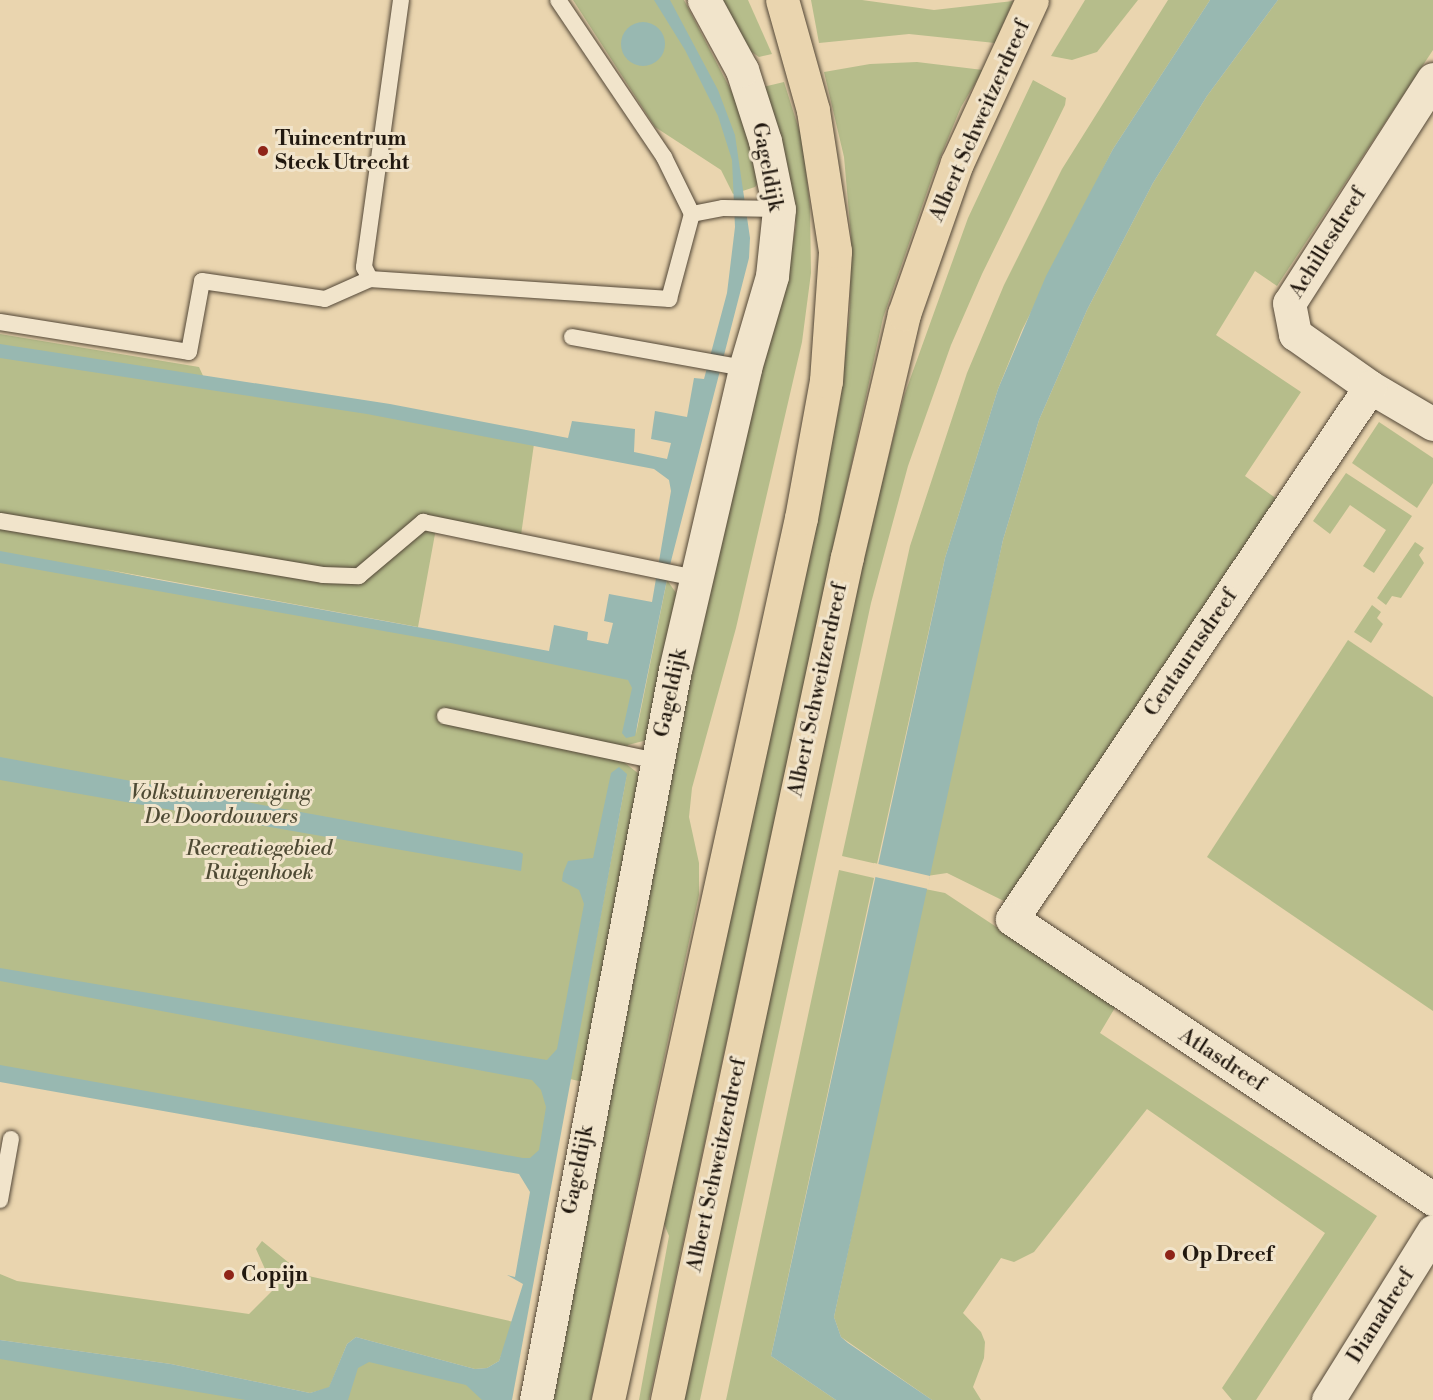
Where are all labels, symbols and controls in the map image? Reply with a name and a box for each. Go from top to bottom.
street label: Albert Schweitzerdreef [924,16,1036,226]
street label: Gageldijk [746,120,788,214]
place label: Tuincentrum Steck Utrecht [275,126,409,176]
marker: Tuincentrum Steck Utrecht [256,144,270,158]
street label: Achillesdreef [1284,183,1372,303]
street label: Albert Schweitzerdreef [783,581,853,799]
street label: Centaurusdreef [1139,584,1243,722]
street label: Gageldijk [649,646,693,740]
park label: Volkstuinvereniging De Doordouwers [131,780,311,830]
park label: Recreatiegebied Ruigenhoek [186,836,332,886]
street label: Atlasdreef [1174,1023,1270,1097]
street label: Albert Schweitzerdreef [682,1056,752,1274]
street label: Gageldijk [557,1123,599,1217]
place label: Op Dreef [1182,1242,1273,1268]
marker: Op Dreef [1163,1248,1177,1262]
place label: Copijn [241,1262,308,1288]
street label: Dianadreef [1342,1264,1420,1368]
marker: Copijn [222,1268,236,1282]

